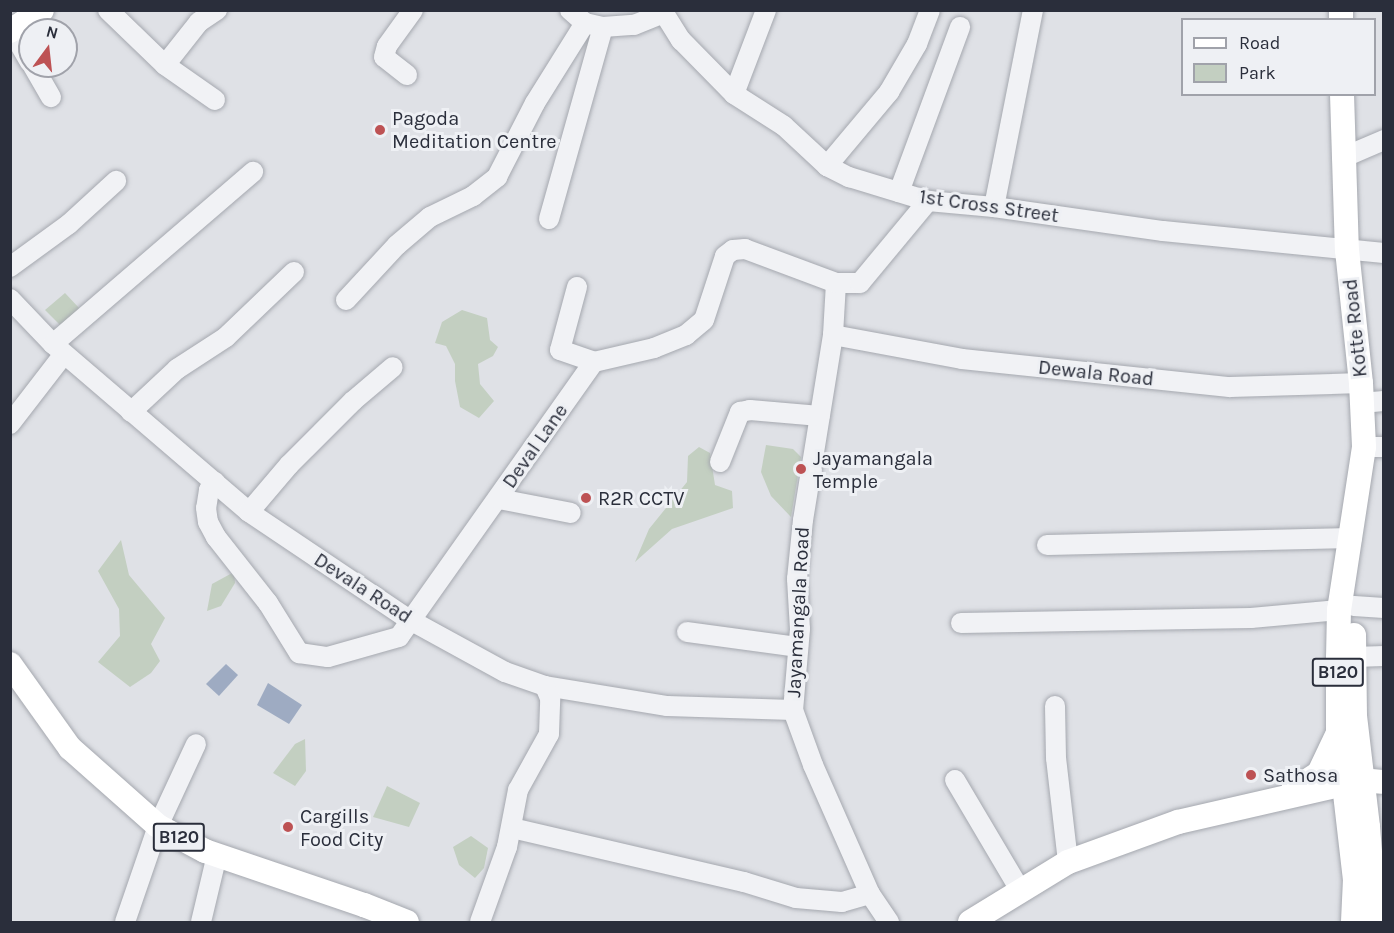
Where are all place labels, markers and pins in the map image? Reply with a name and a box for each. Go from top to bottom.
place label: Pagoda Meditation Centre [392,106,556,153]
marker: Pagoda Meditation Centre [373,123,387,137]
place label: Jayamangala Temple [813,446,933,493]
marker: Jayamangala Temple [794,462,808,476]
place label: R2R CCTV [598,486,685,510]
marker: R2R CCTV [579,491,593,505]
place label: Sathosa [1263,763,1338,787]
marker: Sathosa [1244,768,1258,782]
place label: Cargills Food City [300,804,383,851]
marker: Cargills Food City [281,820,295,834]

